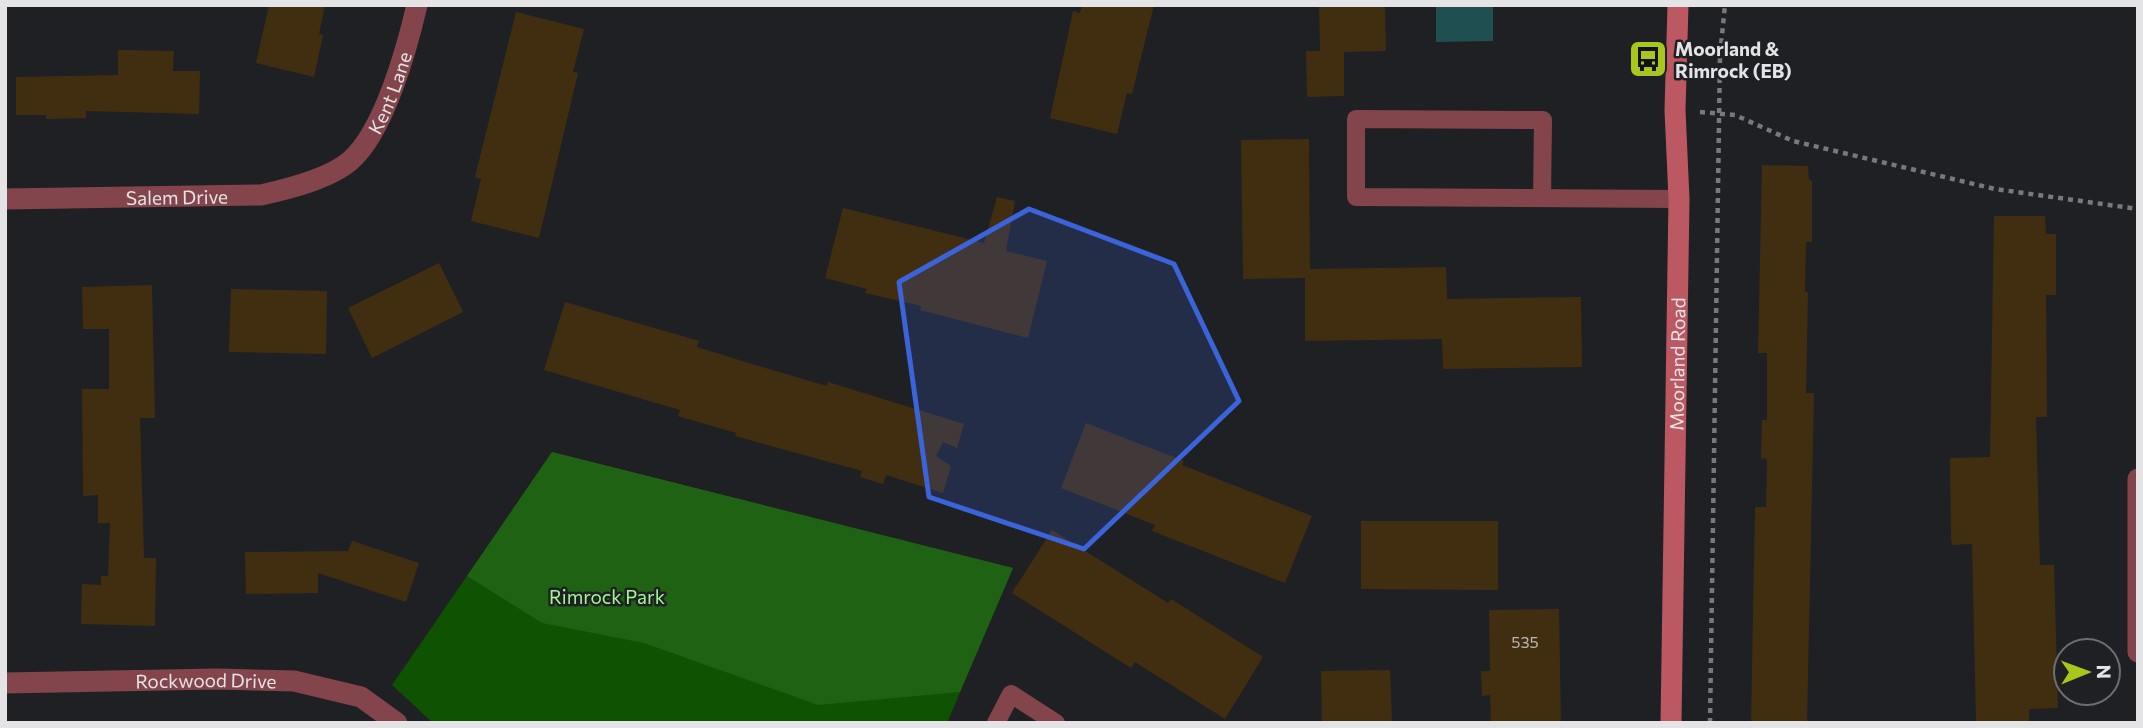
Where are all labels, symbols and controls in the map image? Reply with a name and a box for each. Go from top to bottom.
place label: Moorland & Rimrock (EB) [1675,37,1792,82]
bus stop icon: Moorland & Rimrock (EB) [1627,38,1669,80]
street label: Kent Lane [362,49,416,138]
street label: Salem Drive [126,184,228,209]
street label: Moorland Road [1664,297,1689,431]
park label: Rimrock Park [549,585,665,608]
house number: 535 [1511,632,1539,651]
north arrow [2052,637,2122,707]
text: N [2093,664,2116,679]
street label: Rockwood Drive [135,668,277,692]

